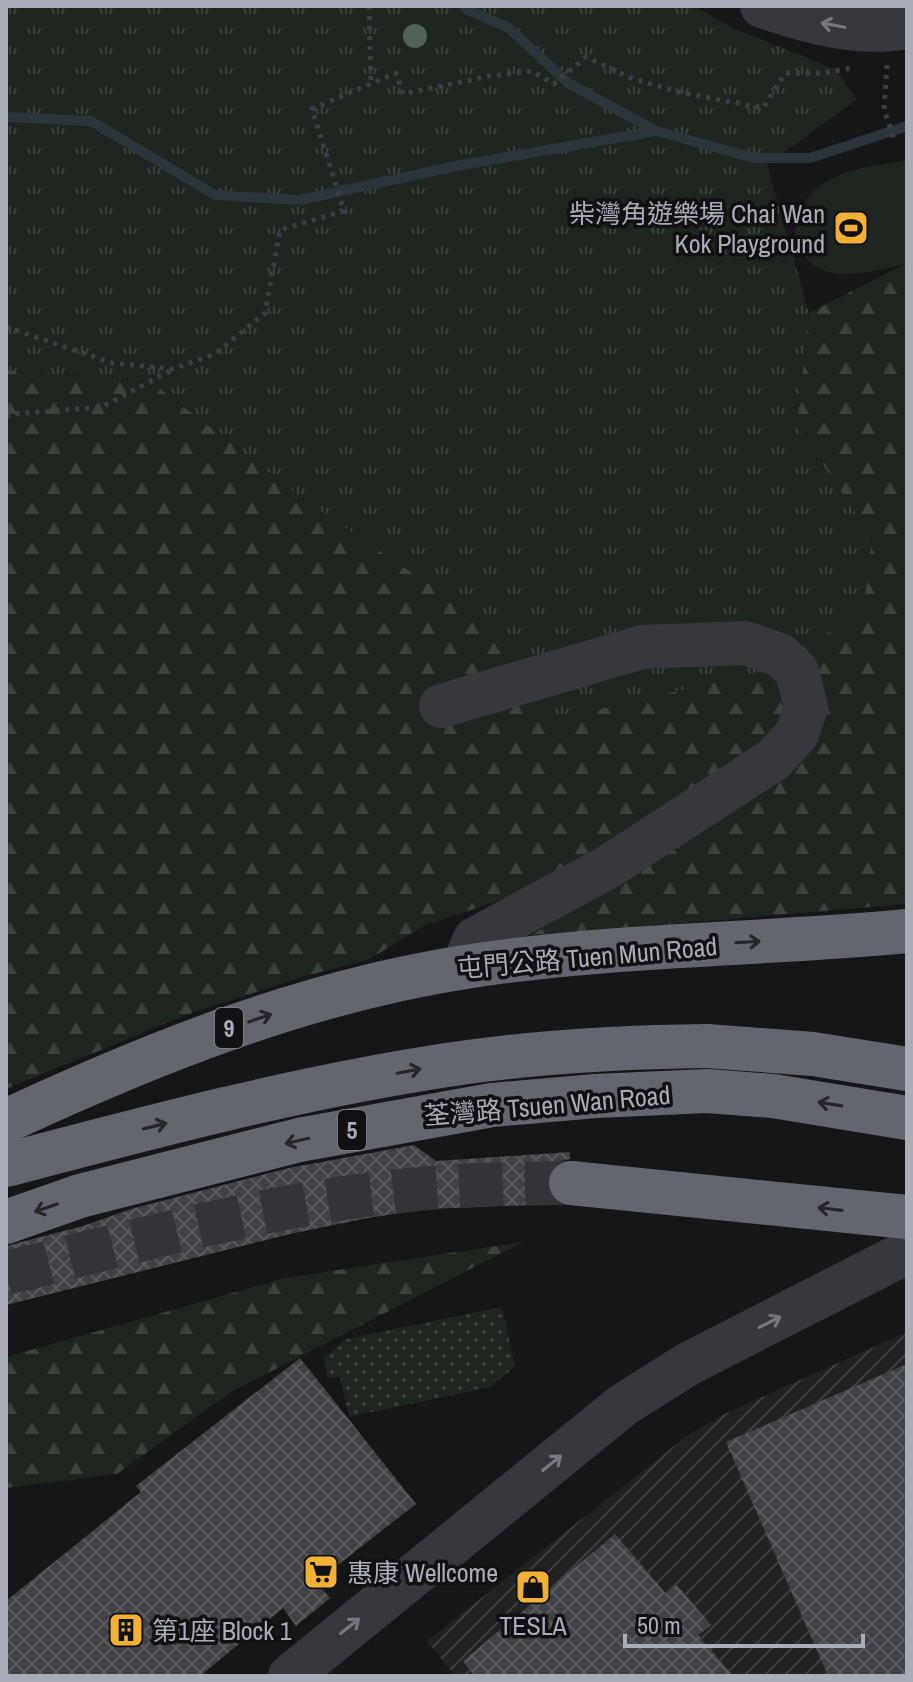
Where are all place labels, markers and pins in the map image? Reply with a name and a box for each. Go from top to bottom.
place label: 柴灣角遊樂場 Chai Wan Kok Playground [569,196,825,261]
sports icon: 柴灣角遊樂場 Chai Wan Kok Playground [832,209,870,247]
supermarket icon: 惠康 Wellcome [302,1553,340,1591]
place label: 惠康 Wellcome [347,1555,498,1590]
shop icon: TESLA [514,1568,552,1606]
place label: TESLA [499,1608,568,1643]
building icon: 第1座 Block 1 [107,1611,145,1649]
place label: 第1座 Block 1 [152,1613,292,1648]

